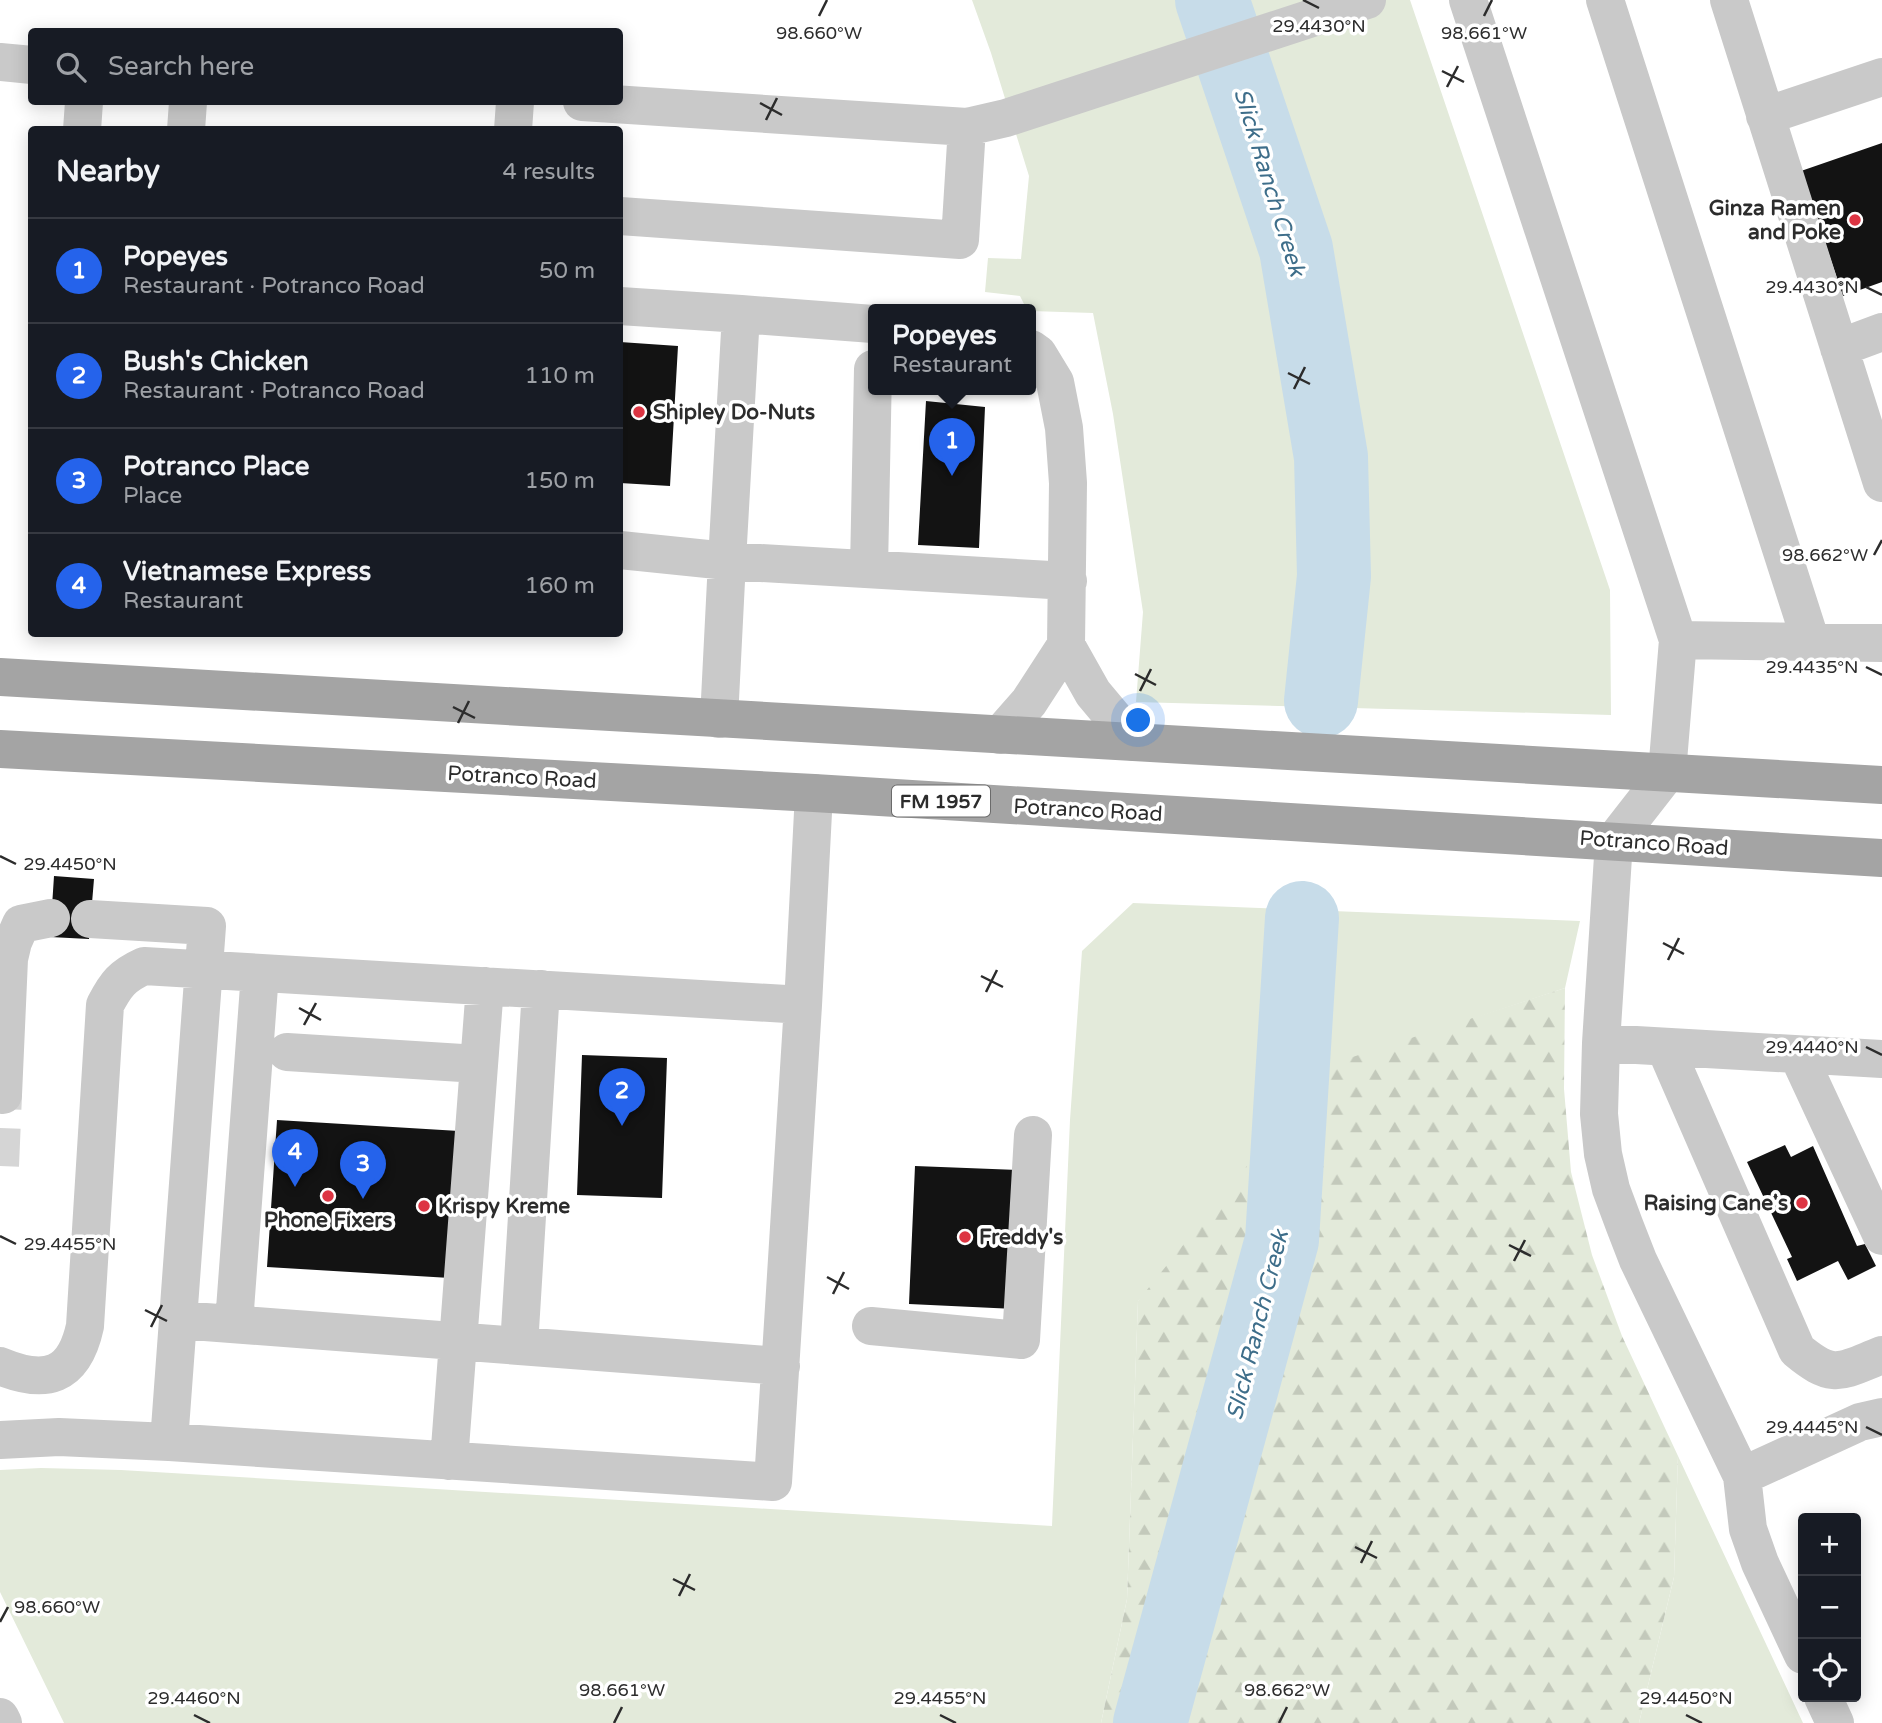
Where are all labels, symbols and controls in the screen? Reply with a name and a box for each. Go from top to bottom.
text: 29.4430°N [1272,15,1366,37]
text: 98.660°W [776,22,862,44]
text: 98.661°W [1441,22,1527,44]
search box [28,28,623,105]
icon: search [52,48,90,86]
text: Search here [108,51,254,82]
water label: Slick Ranch Creek [1227,85,1311,281]
text: Nearby [56,153,160,190]
text: 4 results [502,158,595,186]
place label: Ginza Ramen and Poke [1709,196,1841,245]
marker: Ginza Ramen and Poke [1847,212,1863,228]
text: Popeyes [123,241,228,272]
text: 1 [72,257,86,285]
text: 50 m [539,257,595,285]
text: Restaurant · Potranco Road [123,272,425,300]
text: 29.4430°N [1765,276,1859,298]
popup [868,304,1036,395]
text: Popeyes [892,320,997,351]
text: Bush's Chicken [123,346,309,377]
text: Restaurant [892,351,1012,379]
text: 2 [72,362,86,390]
text: 110 m [525,362,595,390]
text: Restaurant · Potranco Road [123,377,425,405]
place label: Shipley Do-Nuts [653,400,815,425]
marker: Shipley Do-Nuts [631,404,647,420]
pin: 1 [929,418,975,476]
text: Potranco Place [123,451,309,482]
text: 3 [72,467,86,495]
text: 150 m [525,467,595,495]
text: Place [123,482,182,510]
text: 98.662°W [1782,544,1868,566]
text: Vietnamese Express [123,556,371,587]
text: 4 [72,572,86,600]
text: 160 m [525,572,595,600]
text: Restaurant [123,587,243,615]
text: 29.4435°N [1765,656,1859,678]
your location [1121,703,1155,737]
street label: Potranco Road [447,761,597,794]
road number: FM 1957 [892,786,990,816]
street label: Potranco Road [1013,794,1163,827]
street label: Potranco Road [1579,826,1729,861]
text: 29.4450°N [23,853,117,875]
text: 29.4440°N [1765,1036,1859,1058]
pin: 2 [599,1068,645,1126]
pin: 4 [272,1129,318,1187]
pin: 3 [340,1141,386,1199]
marker: Phone Fixers [320,1188,336,1204]
place label: Raising Cane's [1643,1191,1788,1216]
place label: Krispy Kreme [438,1194,570,1219]
marker: Raising Cane's [1794,1195,1810,1211]
marker: Krispy Kreme [416,1198,432,1214]
place label: Phone Fixers [264,1208,392,1233]
place label: Freddy's [979,1225,1063,1250]
water label: Slick Ranch Creek [1221,1226,1295,1423]
marker: Freddy's [957,1229,973,1245]
text: 29.4455°N [23,1233,117,1255]
text: 29.4445°N [1765,1416,1859,1438]
map controls [1798,1513,1861,1702]
button: + [1798,1513,1861,1576]
button: − [1798,1576,1861,1639]
text: 98.660°W [14,1596,100,1618]
button: locate [1798,1639,1861,1702]
text: 98.661°W [579,1679,665,1701]
text: 98.662°W [1244,1679,1330,1701]
text: 29.4460°N [147,1687,241,1709]
text: 29.4455°N [893,1687,987,1709]
text: 29.4450°N [1639,1687,1733,1709]

